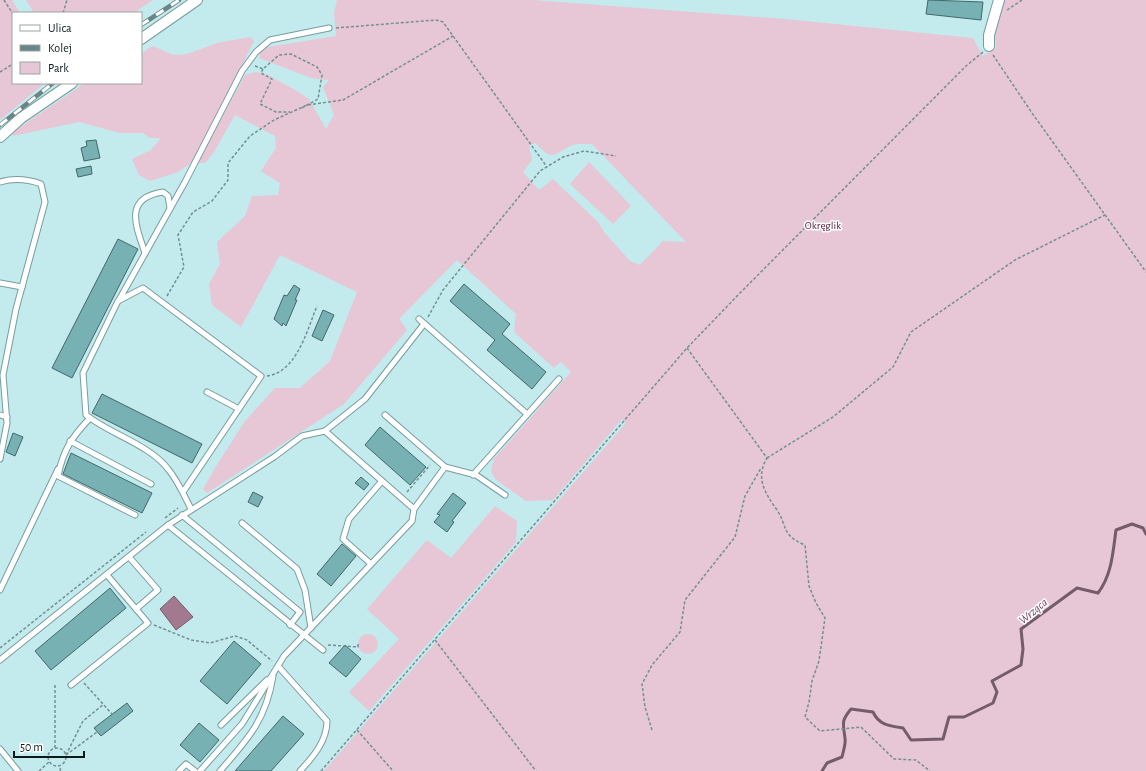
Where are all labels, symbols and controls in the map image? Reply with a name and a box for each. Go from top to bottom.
legend [12,12,142,84]
text: Ulica [48,22,72,34]
text: Kolej [48,42,72,55]
text: Park [48,62,69,74]
park label: Okręglik [805,220,841,231]
water label: Wrząca [1016,596,1050,626]
scale bar [14,733,84,759]
text: 50 m [20,741,43,753]

